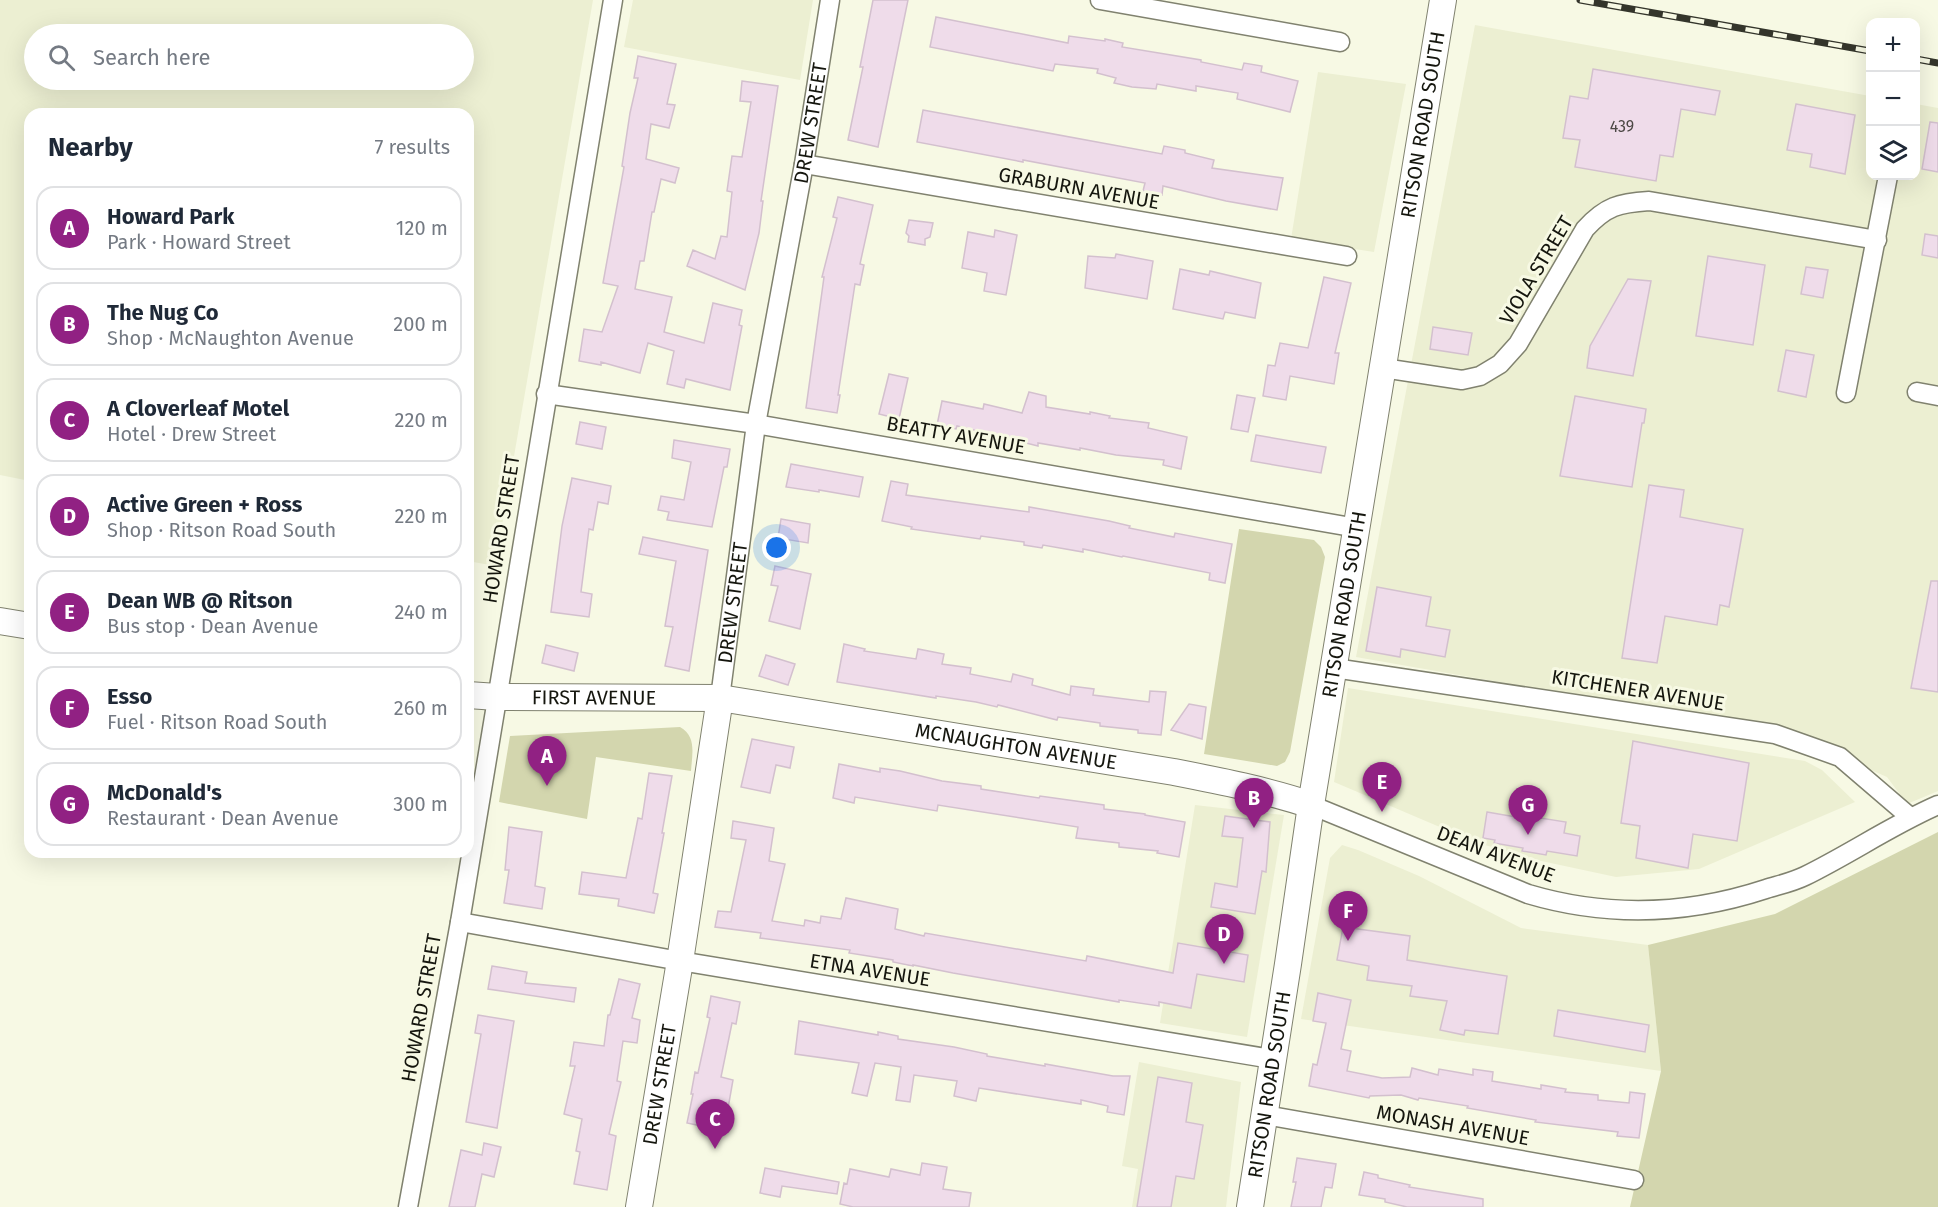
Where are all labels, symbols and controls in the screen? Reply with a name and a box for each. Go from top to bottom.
map controls [1866,18,1920,180]
button: + [1866,18,1920,72]
search box [24,24,474,90]
street label: RITSON ROAD SOUTH [1395,30,1450,220]
icon: search [45,41,78,74]
text: Search here [93,44,211,71]
street label: DREW STREET [789,60,832,186]
button: − [1866,72,1920,126]
house number: 439 [1610,117,1634,136]
button: layers [1866,126,1920,180]
text: Nearby [48,132,133,163]
text: 7 results [374,135,450,159]
street label: GRABURN AVENUE [997,162,1161,214]
text: Howard Park [107,203,234,230]
street label: VIOLA STREET [1494,211,1578,329]
text: A [64,216,75,240]
text: 120 m [396,216,448,240]
text: Park · Howard Street [107,230,291,254]
text: The Nug Co [107,299,219,326]
text: B [63,312,76,336]
text: 200 m [393,312,448,336]
text: Shop · McNaughton Avenue [107,326,354,350]
text: A Cloverleaf Motel [107,395,289,422]
text: C [64,408,75,432]
text: 220 m [395,408,448,432]
street label: BEATTY AVENUE [885,411,1027,459]
text: Hotel · Drew Street [107,422,276,446]
street label: HOWARD STREET [477,452,525,605]
text: Active Green + Ross [107,491,302,518]
text: D [63,504,76,528]
text: 220 m [395,504,448,528]
street label: RITSON ROAD SOUTH [1317,509,1371,699]
text: Shop · Ritson Road South [107,518,336,542]
your location [762,533,791,562]
street label: DREW STREET [713,540,752,665]
text: Dean WB @ Ritson [107,587,293,614]
text: E [64,600,75,624]
text: 240 m [394,600,448,624]
text: Bus stop · Dean Avenue [107,614,319,638]
street label: KITCHENER AVENUE [1550,664,1726,716]
text: Esso [107,683,152,710]
street label: FIRST AVENUE [532,685,656,710]
text: F [65,696,74,720]
text: 260 m [394,696,448,720]
text: Fuel · Ritson Road South [107,710,327,734]
street label: MCNAUGHTON AVENUE [913,718,1119,775]
pin: A [528,736,566,786]
pin: E [1362,762,1402,812]
pin: B [1234,778,1274,828]
text: McDonald's [107,779,222,806]
pin: G [1508,786,1547,835]
text: G [63,792,76,816]
text: 300 m [393,792,448,816]
text: Restaurant · Dean Avenue [107,806,339,830]
street label: DEAN AVENUE [1434,820,1558,888]
pin: F [1328,892,1368,941]
pin: D [1204,914,1244,964]
street label: HOWARD STREET [396,931,446,1084]
street label: ETNA AVENUE [808,949,932,991]
street label: RITSON ROAD SOUTH [1243,989,1296,1180]
street label: DREW STREET [638,1022,681,1147]
pin: C [696,1100,734,1149]
street label: MONASH AVENUE [1375,1100,1531,1150]

